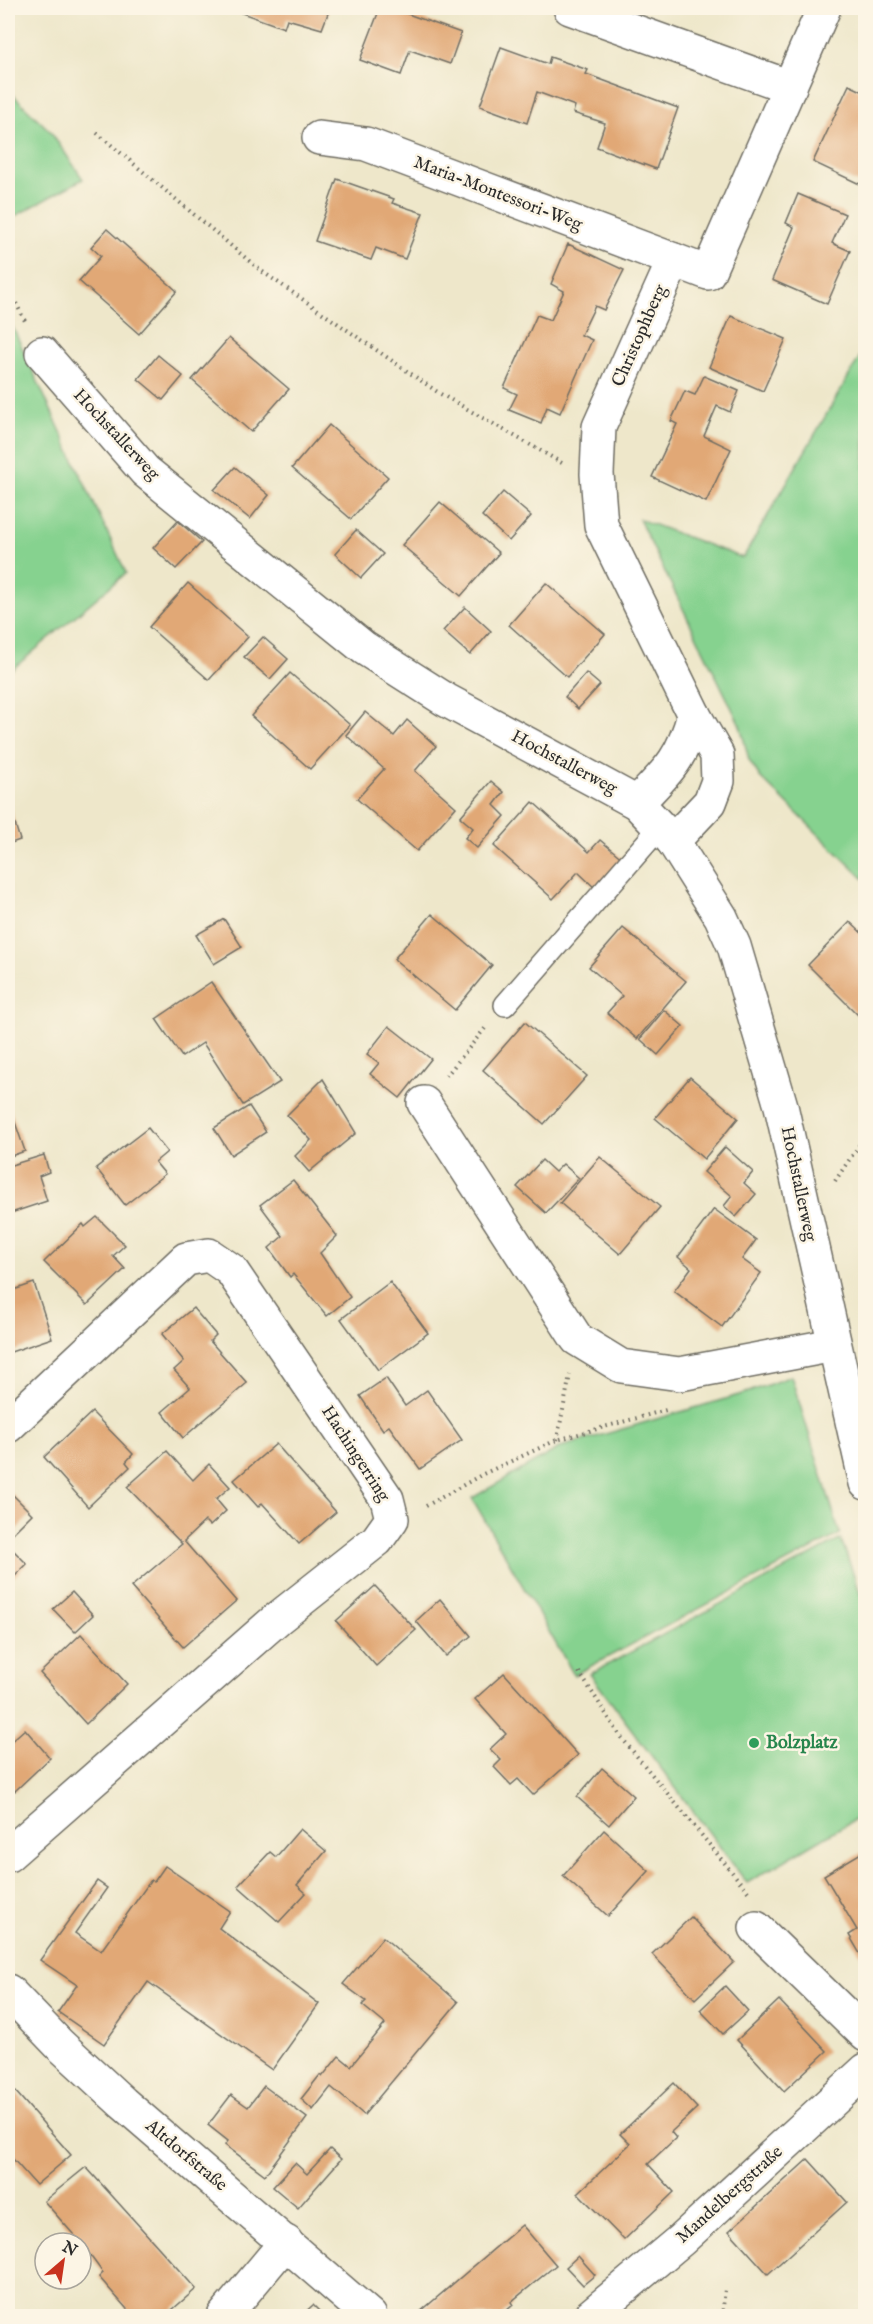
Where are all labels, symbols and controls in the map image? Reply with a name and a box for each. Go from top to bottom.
street label: Maria-Montessori-Weg [410,151,586,237]
street label: Christophberg [607,281,673,391]
street label: Hochstallerweg [68,384,164,486]
street label: Hochstallerweg [507,725,621,801]
street label: Hochstallerweg [775,1124,821,1244]
street label: Hachingerring [315,1401,395,1507]
place label: Bolzplatz [766,1732,838,1755]
marker: Bolzplatz [747,1736,761,1750]
street label: Altdorfstraße [139,2114,232,2197]
street label: Mandelbergstraße [672,2141,788,2249]
north arrow [33,2231,93,2291]
text: N [58,2237,80,2262]

